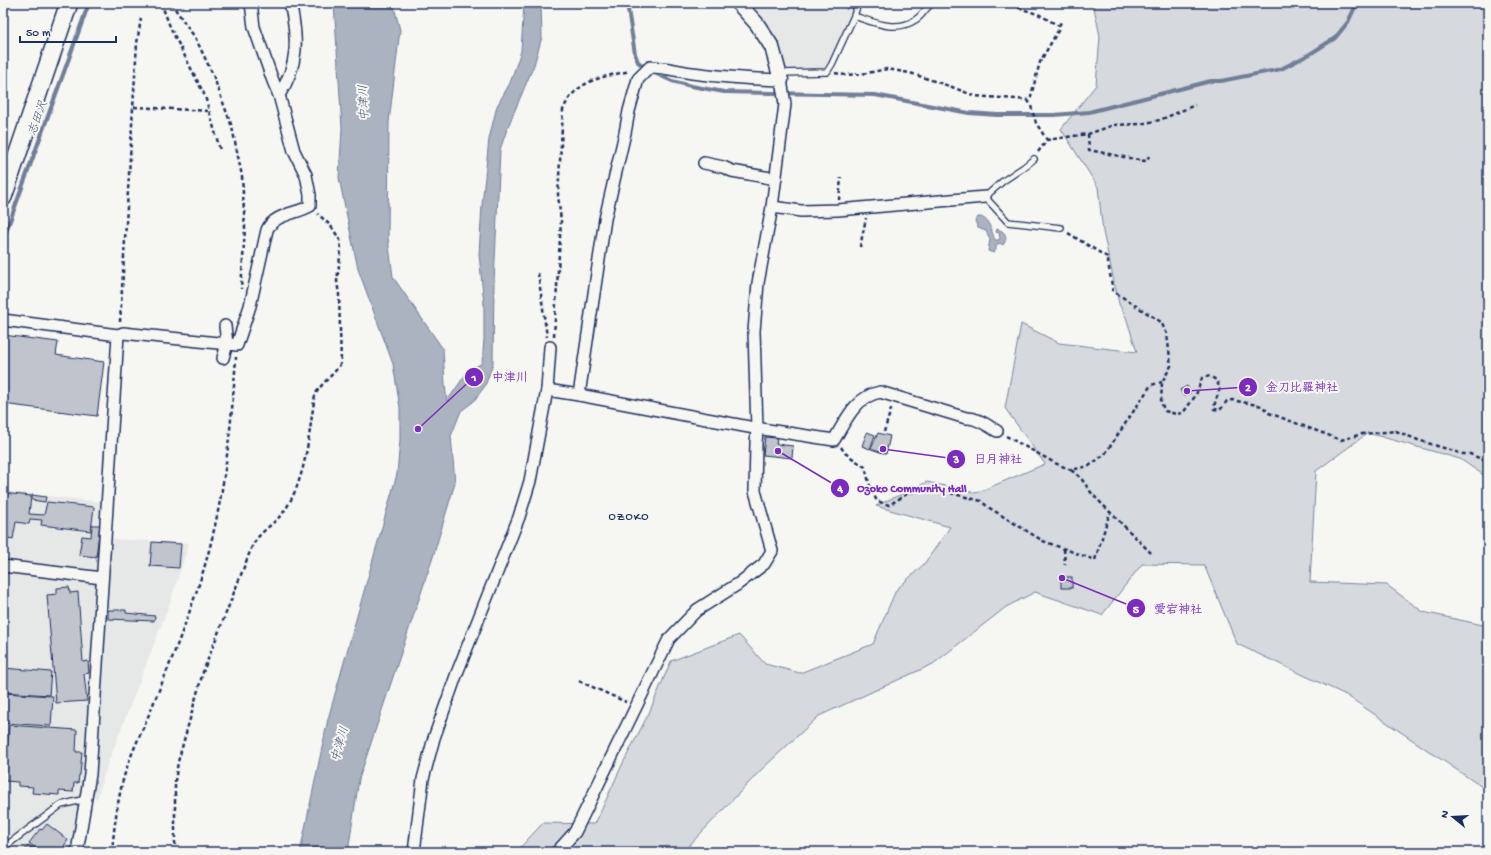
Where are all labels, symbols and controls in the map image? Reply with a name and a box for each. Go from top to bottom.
scale bar [20,18,116,44]
text: 50 m [26,27,51,41]
water label: 中津川 [356,85,373,121]
water label: 志田沢 [25,98,52,138]
callout: 中津川 [464,365,536,389]
text: 中津川 [492,371,528,386]
text: 1 [471,372,477,386]
callout: 金刀比羅神社 [1238,375,1346,399]
text: 金刀比羅神社 [1266,381,1338,396]
text: 2 [1245,382,1251,396]
callout: 日月神社 [946,447,1030,471]
text: 日月神社 [974,453,1022,468]
text: 3 [952,454,959,468]
callout: Ozoko Community Hall [830,476,975,500]
text: 4 [836,483,843,497]
text: Ozoko Community Hall [857,483,967,497]
district label: OZOKO [608,511,650,525]
callout: 愛宕神社 [1126,596,1210,620]
text: 愛宕神社 [1154,603,1202,618]
text: 5 [1133,604,1140,618]
water label: 中津川 [328,725,353,764]
north arrow [1433,797,1473,837]
text: N [1439,809,1452,820]

